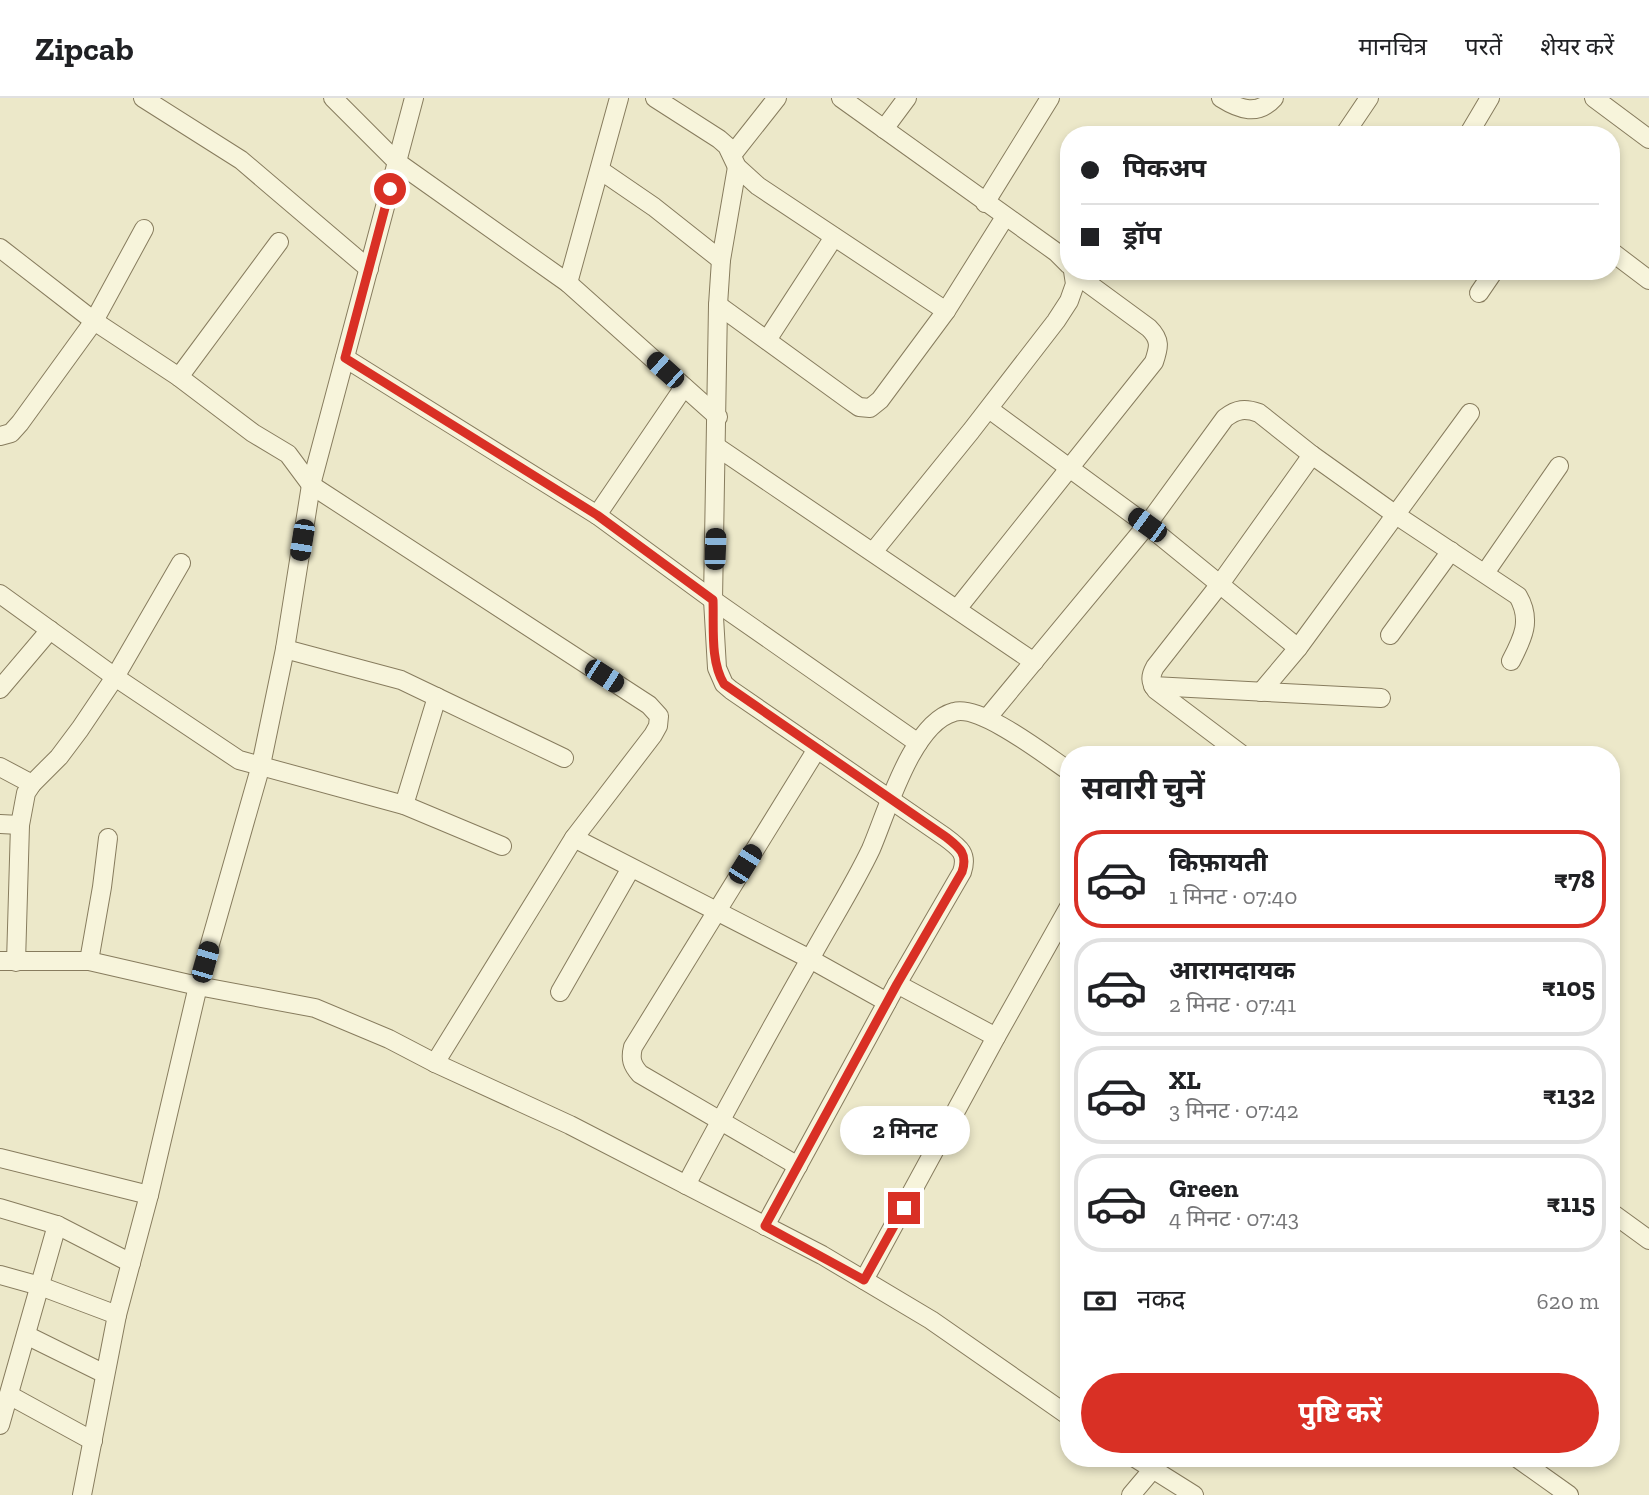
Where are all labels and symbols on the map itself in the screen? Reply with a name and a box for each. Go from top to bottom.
route start [374,173,406,205]
car [643,348,688,392]
car [1124,504,1171,546]
car [289,518,316,562]
car [704,528,727,570]
car [581,656,628,696]
car [725,841,766,887]
car [190,939,221,985]
callout: 2 मिनट [839,1107,969,1156]
route end [888,1192,920,1224]

